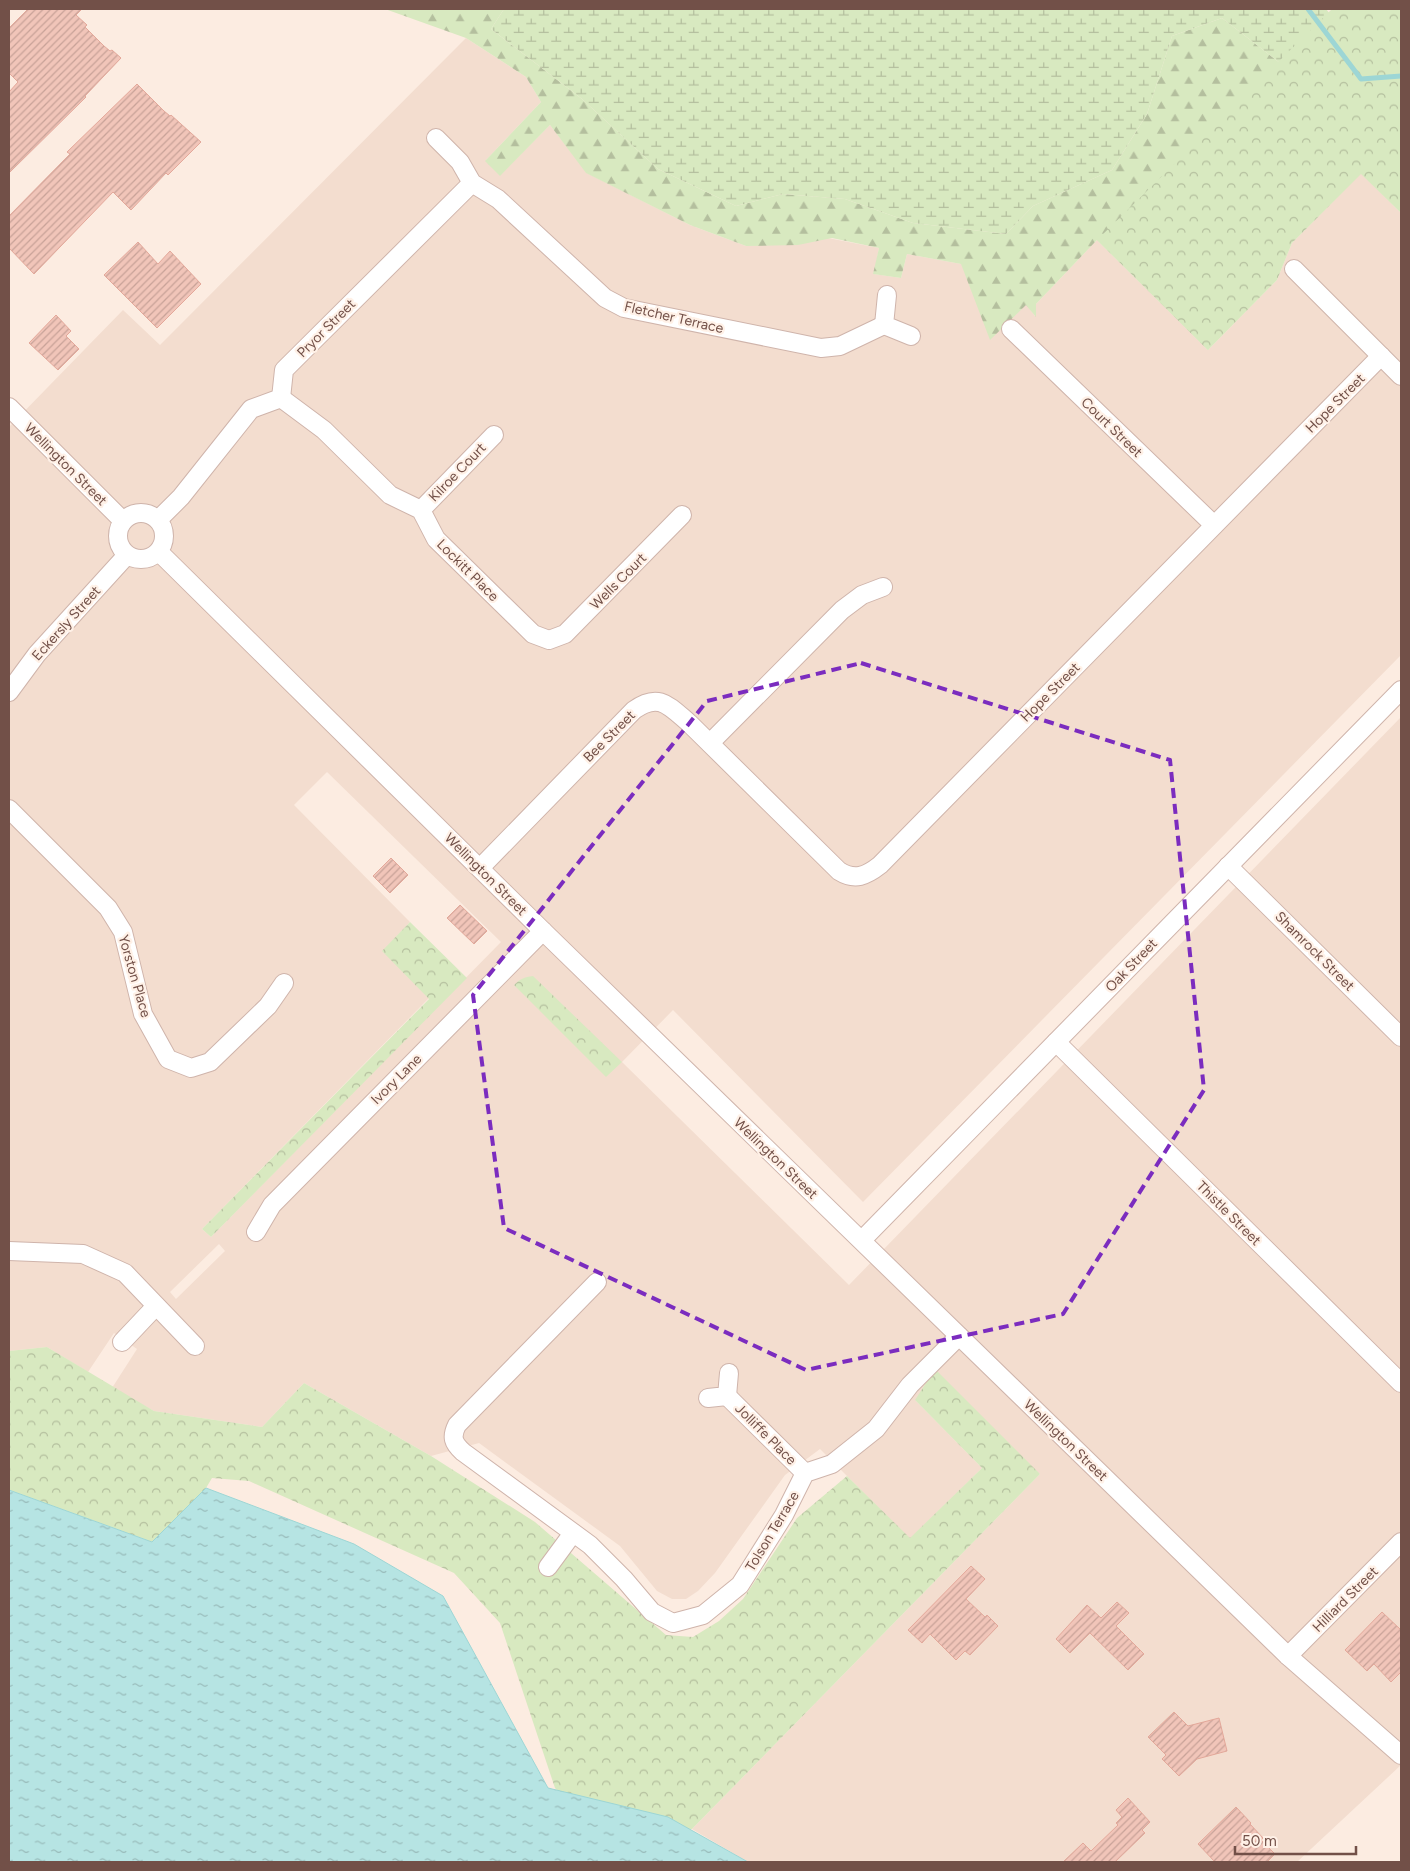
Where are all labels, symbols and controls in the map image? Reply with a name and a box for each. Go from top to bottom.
street label: Pryor Street [294,296,359,361]
street label: Fletcher Terrace [623,298,725,337]
street label: Hope Street [1302,370,1369,437]
street label: Court Street [1077,394,1146,461]
street label: Wellington Street [21,420,110,509]
street label: Kilroe Court [425,440,489,505]
street label: Lockitt Place [433,536,502,605]
street label: Wells Court [587,550,650,613]
street label: Eckersly Street [28,583,104,664]
street label: Hope Street [1017,659,1084,726]
street label: Bee Street [580,707,639,766]
street label: Wellington Street [441,830,530,919]
street label: Shamrock Street [1271,908,1358,995]
street label: Yorston Place [115,933,155,1020]
street label: Oak Street [1102,935,1161,996]
street label: Ivory Lane [368,1050,425,1108]
street label: Wellington Street [730,1114,821,1203]
street label: Thistle Street [1193,1178,1264,1249]
street label: Wellington Street [1020,1396,1111,1485]
street label: Jolliffe Place [731,1400,800,1469]
street label: Tolson Terrace [742,1488,803,1574]
street label: Hilliard Street [1309,1563,1382,1636]
scale bar [1235,1824,1356,1856]
text: 50 m [1242,1832,1277,1850]

